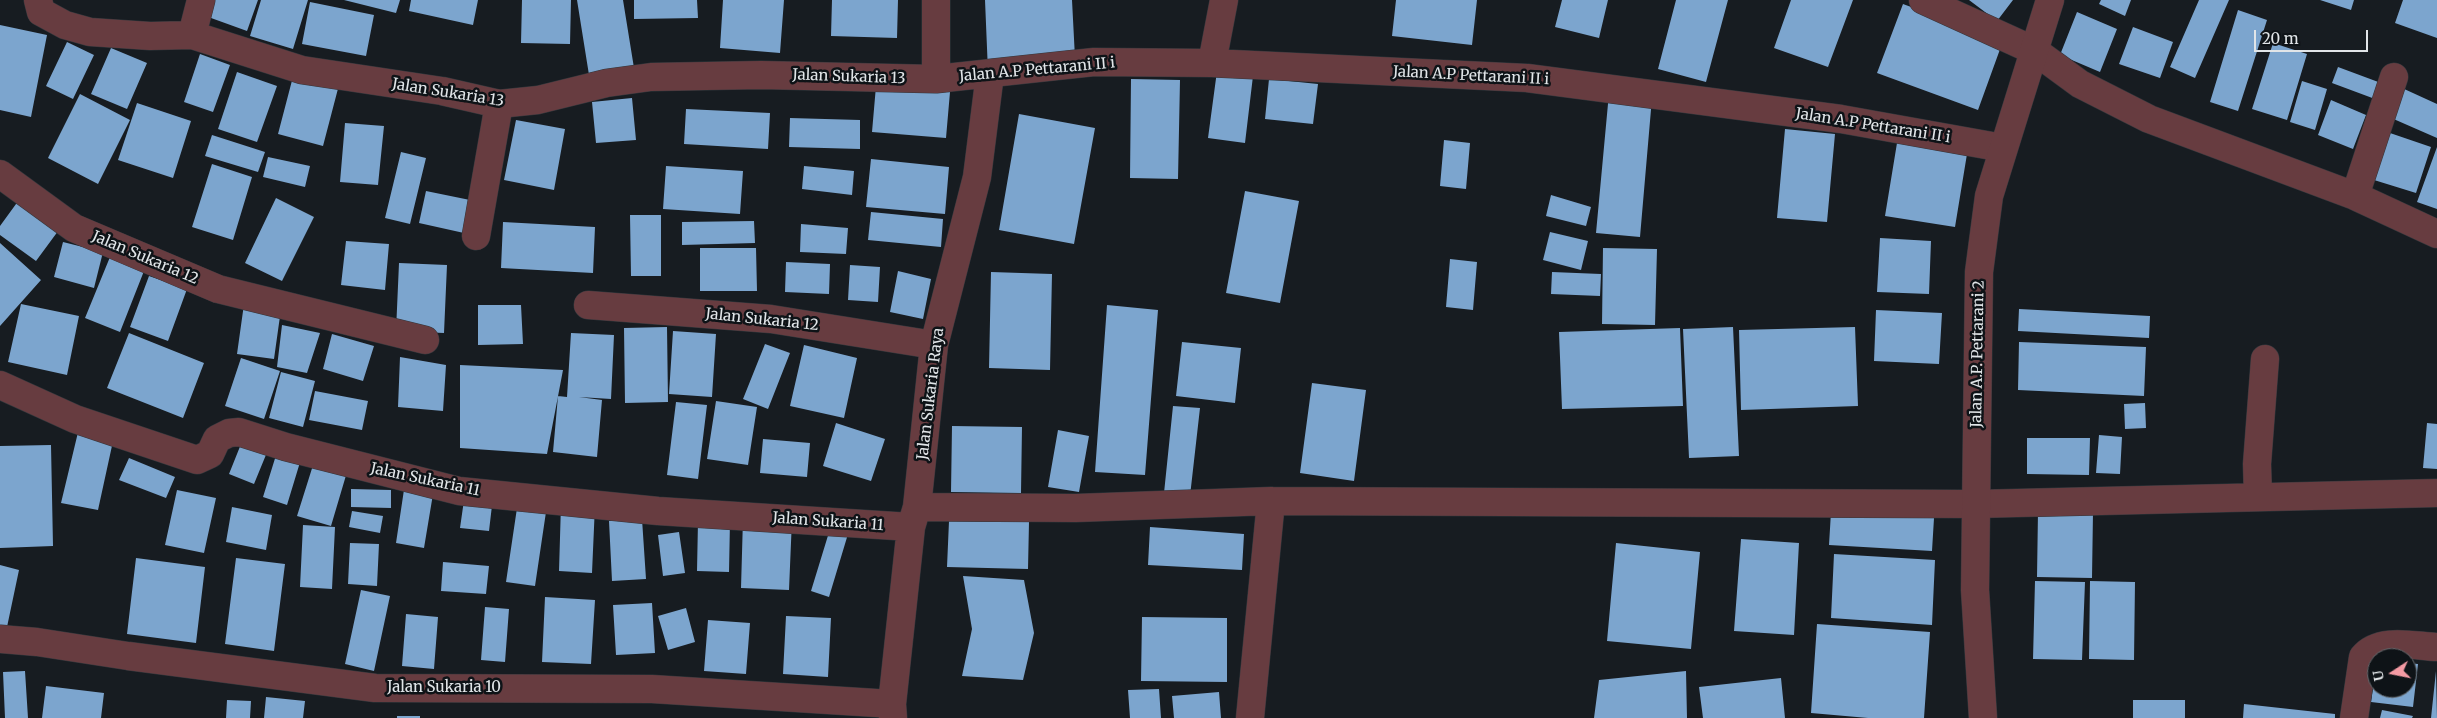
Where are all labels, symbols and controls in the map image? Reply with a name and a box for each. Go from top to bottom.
scale bar [2257,20,2371,52]
text: 20 m [2262,29,2299,48]
street label: Jalan A.P Pettarani II i [958,54,1116,86]
street label: Jalan A.P Pettarani II i [1392,63,1550,89]
street label: Jalan Sukaria 13 [792,66,906,88]
street label: Jalan Sukaria 13 [391,75,505,111]
street label: Jalan A.P Pettarani II i [1794,105,1952,147]
street label: Jalan Sukaria 12 [89,227,201,289]
street label: Jalan A.P. Pettarani 2 [1968,280,1988,428]
street label: Jalan Sukaria 12 [705,305,819,335]
street label: Jalan Sukaria Raya [914,327,948,461]
street label: Jalan Sukaria 11 [369,460,481,500]
street label: Jalan Sukaria 11 [772,509,884,535]
north arrow [2367,648,2417,698]
text: U [2368,669,2388,682]
street label: Jalan Sukaria 10 [387,679,501,697]

